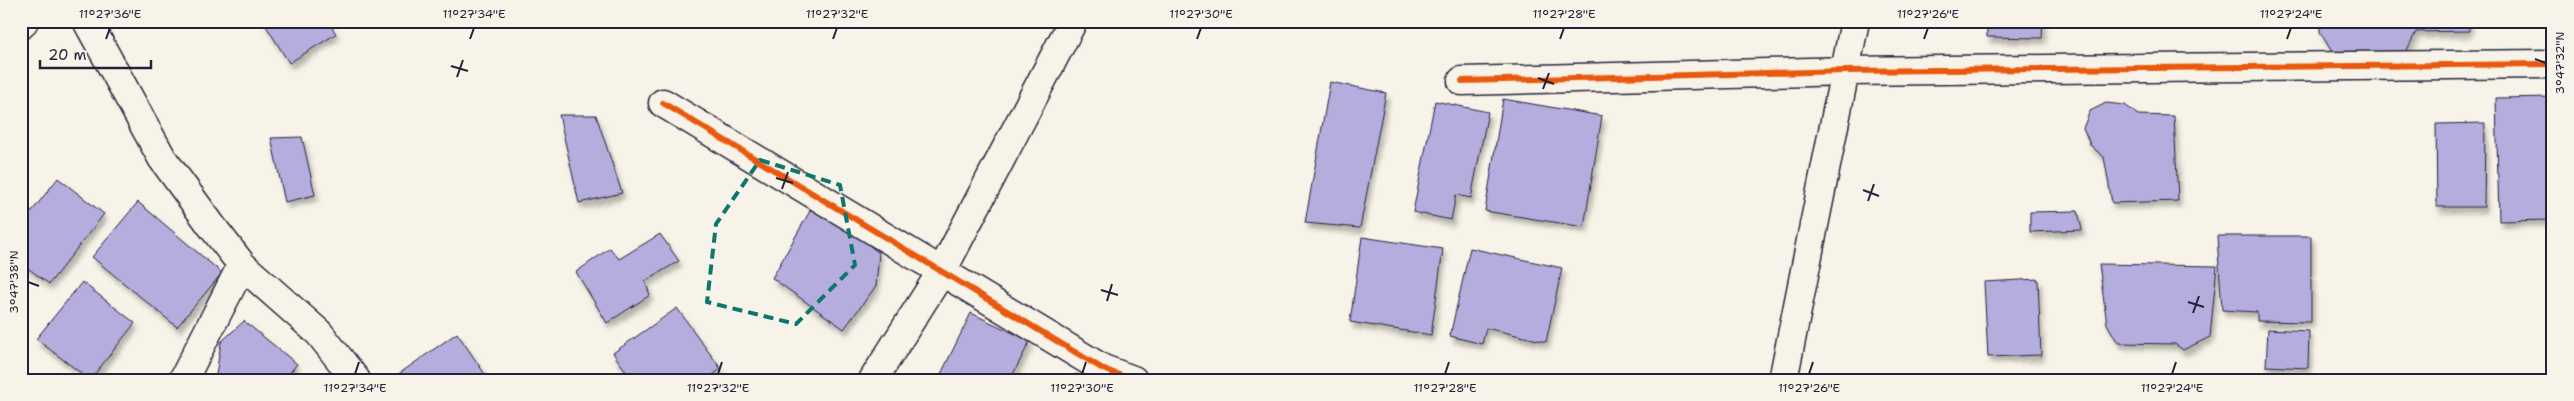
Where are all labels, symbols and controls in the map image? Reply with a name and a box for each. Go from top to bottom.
text: 11°27'36"E [79,6,141,22]
text: 11°27'34"E [443,6,505,22]
text: 11°27'32"E [806,6,868,22]
text: 11°27'30"E [1169,6,1233,22]
text: 11°27'28"E [1533,6,1595,22]
text: 11°27'26"E [1897,6,1959,22]
text: 11°27'24"E [2260,6,2322,22]
text: 3°47'32"N [2552,32,2568,94]
scale bar [40,38,151,70]
text: 20 m [48,45,87,65]
text: 3°47'38"N [6,250,22,314]
text: 11°27'34"E [324,380,386,396]
text: 11°27'32"E [687,380,749,396]
text: 11°27'30"E [1050,380,1114,396]
text: 11°27'28"E [1414,380,1476,396]
text: 11°27'26"E [1778,380,1840,396]
text: 11°27'24"E [2141,380,2203,396]

